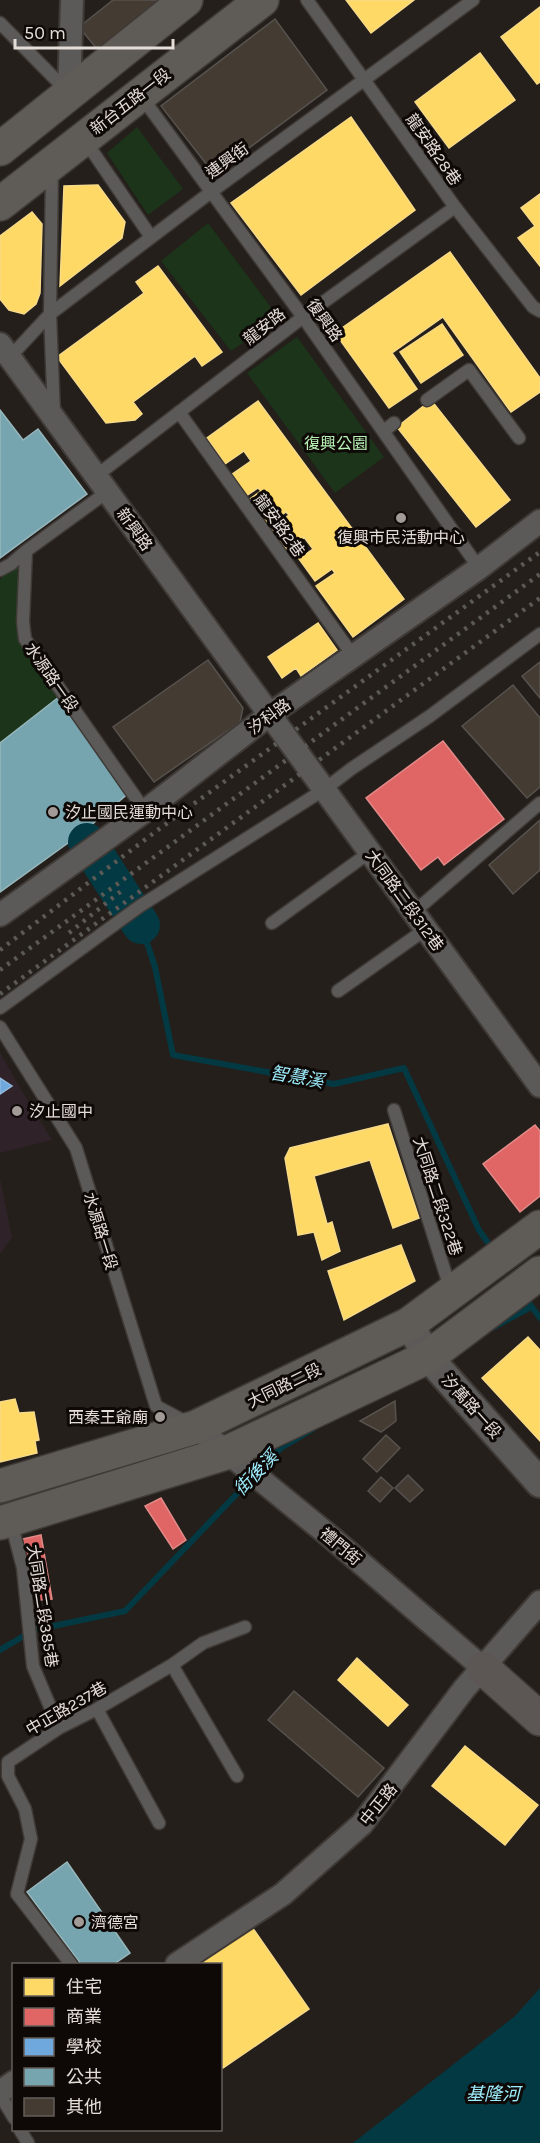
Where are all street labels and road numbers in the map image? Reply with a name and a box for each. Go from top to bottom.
street label: 新台五路一段 [87,64,174,138]
street label: 龍安路28巷 [402,110,465,189]
street label: 連興街 [202,139,252,182]
street label: 復興路 [303,295,346,345]
street label: 龍安路 [240,304,289,349]
street label: 龍安路2巷 [250,490,309,561]
street label: 新興路 [113,504,156,554]
street label: 水源路一段 [21,639,82,716]
street label: 汐科路 [244,695,294,738]
street label: 大同路二段312巷 [362,846,448,954]
street label: 大同路二段322巷 [409,1134,466,1258]
street label: 水源路一段 [80,1190,121,1272]
street label: 大同路二段 [244,1359,324,1412]
street label: 汐萬路一段 [438,1370,505,1442]
street label: 禮門街 [316,1524,365,1569]
street label: 大同路二段385巷 [23,1543,62,1669]
street label: 中正路237巷 [22,1678,110,1739]
street label: 中正路 [356,1780,401,1829]

